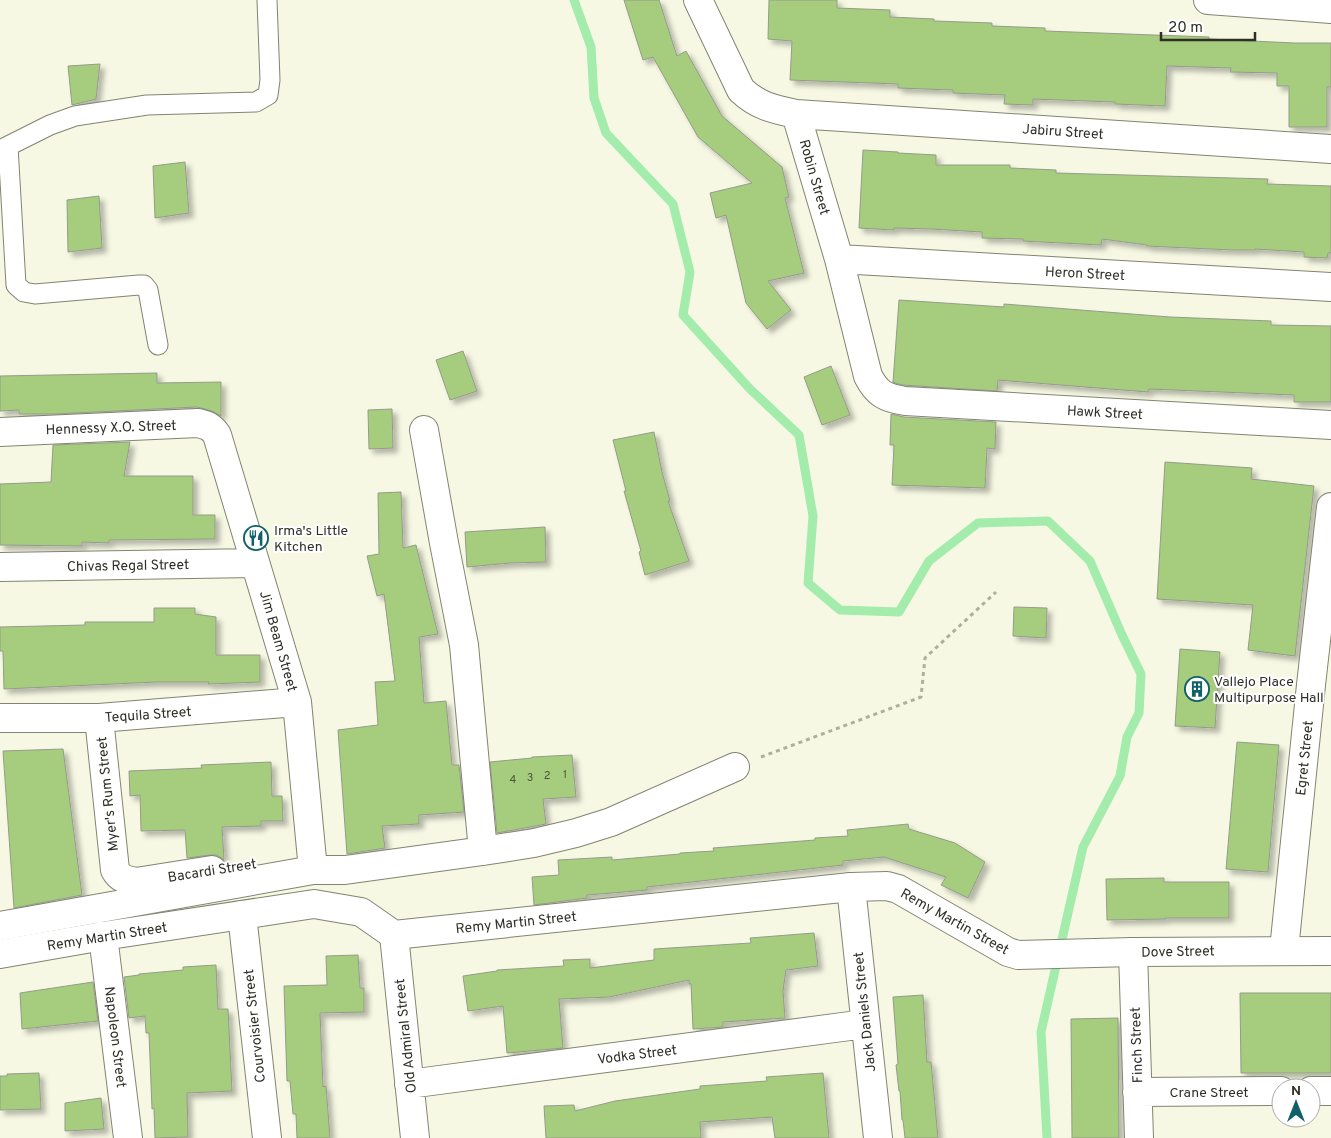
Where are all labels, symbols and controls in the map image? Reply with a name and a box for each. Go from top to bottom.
scale bar [1161,10,1255,42]
text: 20 m [1168,19,1203,38]
street label: Jabiru Street [1022,121,1104,144]
street label: Robin Street [795,138,832,217]
street label: Heron Street [1045,264,1125,285]
street label: Hawk Street [1067,403,1143,424]
street label: Hennessy X.O. Street [45,418,177,439]
place label: Irma's Little Kitchen [274,523,348,556]
restaurant icon: Irma's Little Kitchen [243,525,269,551]
street label: Chivas Regal Street [67,557,189,576]
street label: Jim Beam Street [255,589,300,694]
place label: Vallejo Place Multipurpose Hall [1214,674,1324,707]
building icon: Vallejo Place Multipurpose Hall [1184,676,1210,702]
street label: Tequila Street [104,704,192,727]
street label: Egret Street [1293,720,1318,797]
street label: Myer's Rum Street [94,736,123,852]
house number: 1 [563,768,567,782]
house number: 2 [544,769,550,783]
house number: 3 [527,771,533,785]
house number: 4 [510,773,517,787]
street label: Bacardi Street [167,856,258,887]
street label: Remy Martin Street [897,885,1012,959]
street label: Remy Martin Street [455,909,577,938]
street label: Remy Martin Street [46,920,169,955]
street label: Dove Street [1141,943,1215,962]
street label: Jack Daniels Street [851,951,880,1073]
street label: Courvoisier Street [241,968,270,1083]
street label: Old Admiral Street [392,978,421,1094]
street label: Napoleon Street [100,986,129,1089]
street label: Finch Street [1128,1007,1147,1083]
street label: Vodka Street [596,1042,678,1069]
north arrow [1271,1078,1321,1128]
text: N [1291,1083,1301,1100]
street label: Crane Street [1169,1085,1249,1102]

